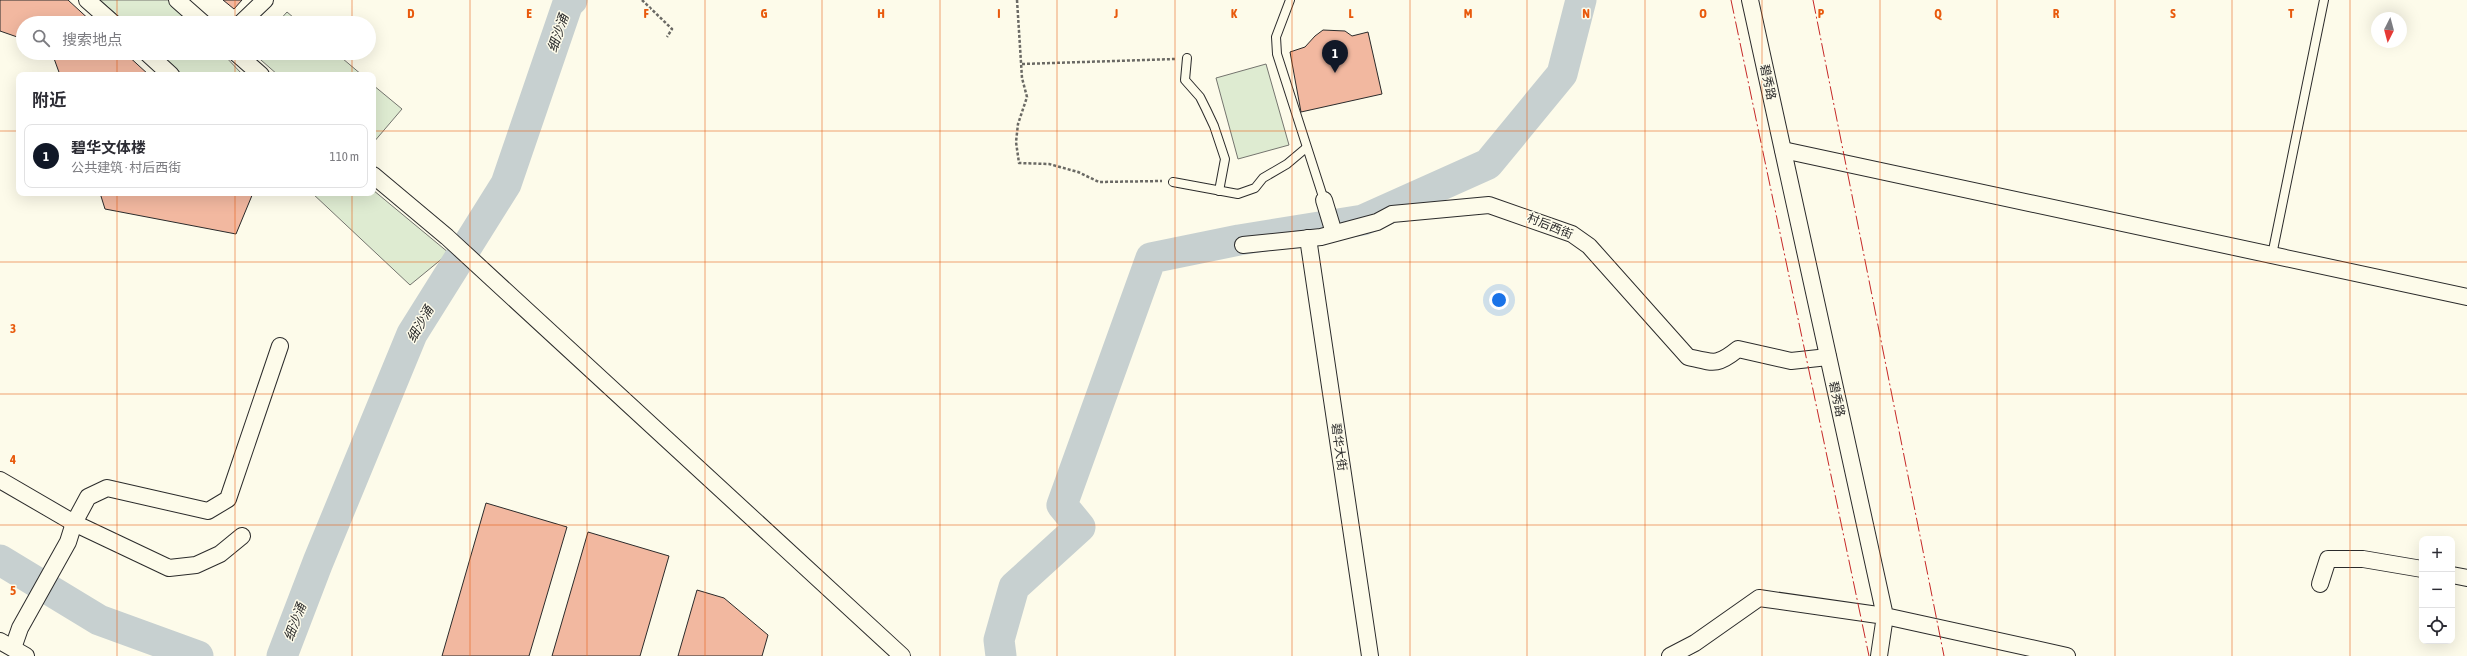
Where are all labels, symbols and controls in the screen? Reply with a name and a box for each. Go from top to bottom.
text: D [407,6,415,21]
text: E [526,6,532,21]
text: F [643,6,649,21]
text: G [761,6,768,21]
text: H [877,6,885,21]
text: I [997,6,1001,21]
text: J [1113,6,1118,21]
text: K [1231,6,1238,21]
text: L [1348,6,1354,21]
text: M [1464,6,1473,21]
text: N [1582,6,1590,21]
text: O [1699,6,1707,21]
text: P [1818,6,1825,21]
text: Q [1934,6,1942,21]
text: R [2053,6,2060,21]
text: S [2170,6,2176,21]
text: T [2288,6,2294,21]
water label: 细沙涌 [545,10,572,54]
north arrow [2371,12,2407,48]
search box [16,16,376,60]
icon: search [30,27,52,49]
text: 搜索地点 [62,31,122,48]
pin: 1 [1322,40,1348,73]
street label: 碧秀路 [1757,63,1779,101]
text: 附近 [32,90,66,110]
text: 碧华文体楼 [71,139,146,156]
text: 1 [43,149,49,164]
text: 110 m [330,149,359,164]
text: 公共建筑 · 村后西街 [71,160,181,175]
street label: 村后西街 [1525,211,1575,241]
your location [1489,290,1509,310]
water label: 细沙涌 [404,302,437,345]
text: 3 [10,321,16,336]
street label: 碧秀路 [1826,380,1848,418]
street label: 碧华大街 [1329,422,1349,472]
text: 4 [9,452,16,467]
map controls [2419,536,2455,644]
button: + [2419,536,2455,572]
button: − [2419,572,2455,608]
text: 5 [10,583,16,598]
water label: 细沙涌 [281,599,310,643]
button: locate [2419,608,2455,644]

